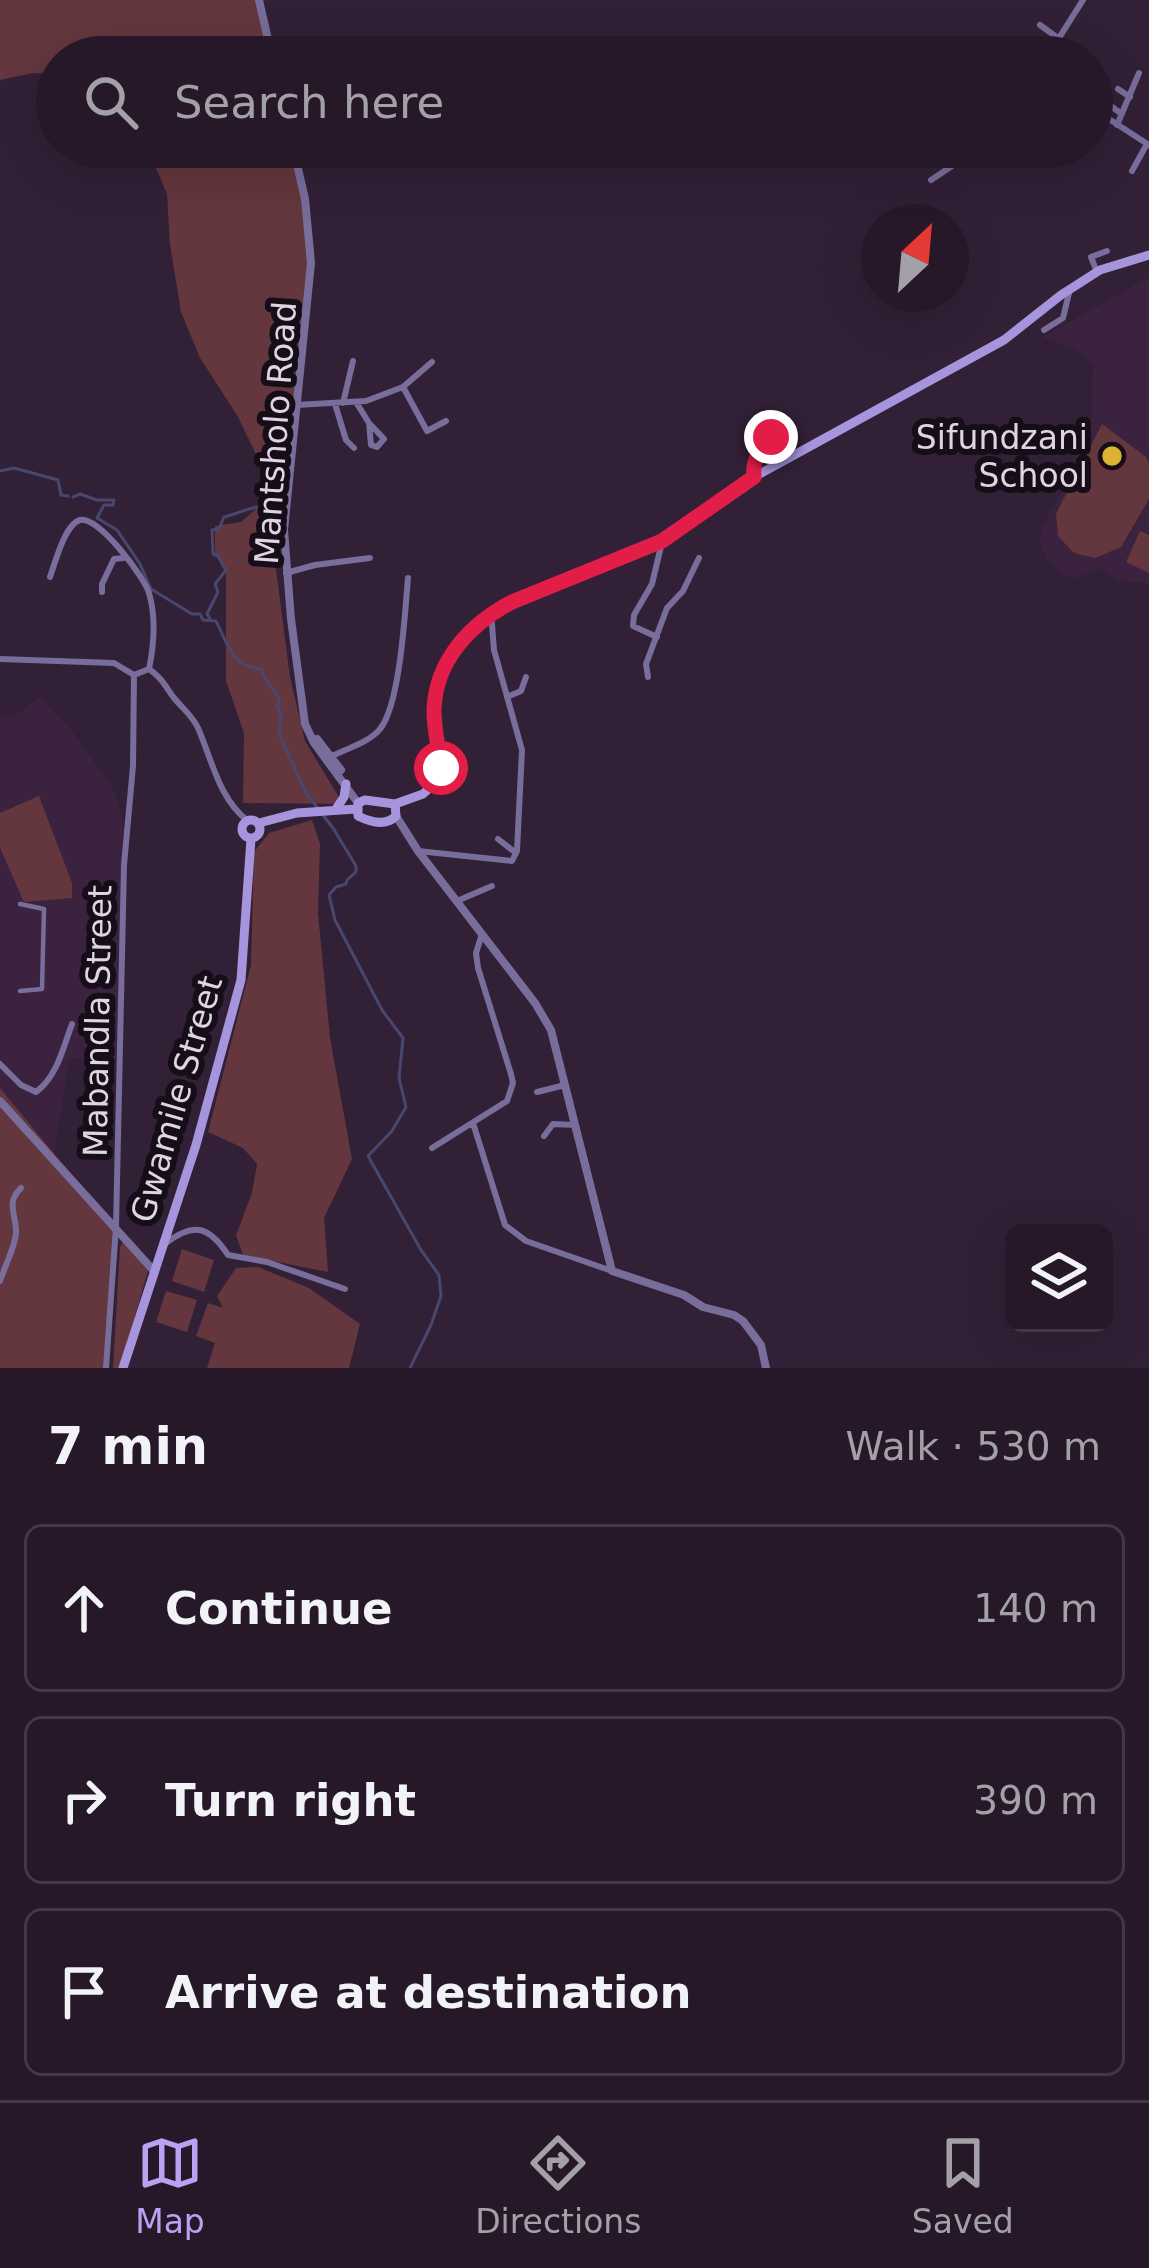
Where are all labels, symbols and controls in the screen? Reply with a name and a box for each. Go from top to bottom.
search box [36,36,1113,168]
icon: search [78,69,144,135]
text: Search here [174,76,444,129]
north arrow [861,204,969,312]
street label: Mantsholo Road [247,300,304,566]
route end [744,410,798,464]
place label: Sifundzani School [916,418,1088,495]
marker: Sifundzani School [1099,443,1125,469]
route start [414,741,468,795]
street label: Mabandla Street [76,885,119,1157]
street label: Gwamile Street [123,971,230,1227]
map controls [1005,1224,1113,1332]
button: layers [1005,1224,1113,1332]
text: 7 min [48,1417,208,1476]
text: Walk · 530 m [846,1424,1101,1469]
icon: ahead [51,1575,117,1641]
text: Continue [165,1582,393,1635]
text: 140 m [973,1586,1098,1631]
icon: right [51,1767,117,1833]
text: Turn right [165,1774,416,1827]
text: 390 m [973,1778,1098,1823]
icon: arrive [51,1959,117,2025]
text: Arrive at destination [165,1966,691,2019]
tab: Map [135,2130,205,2241]
tab: Directions [475,2130,641,2241]
tab: Saved [912,2130,1014,2241]

